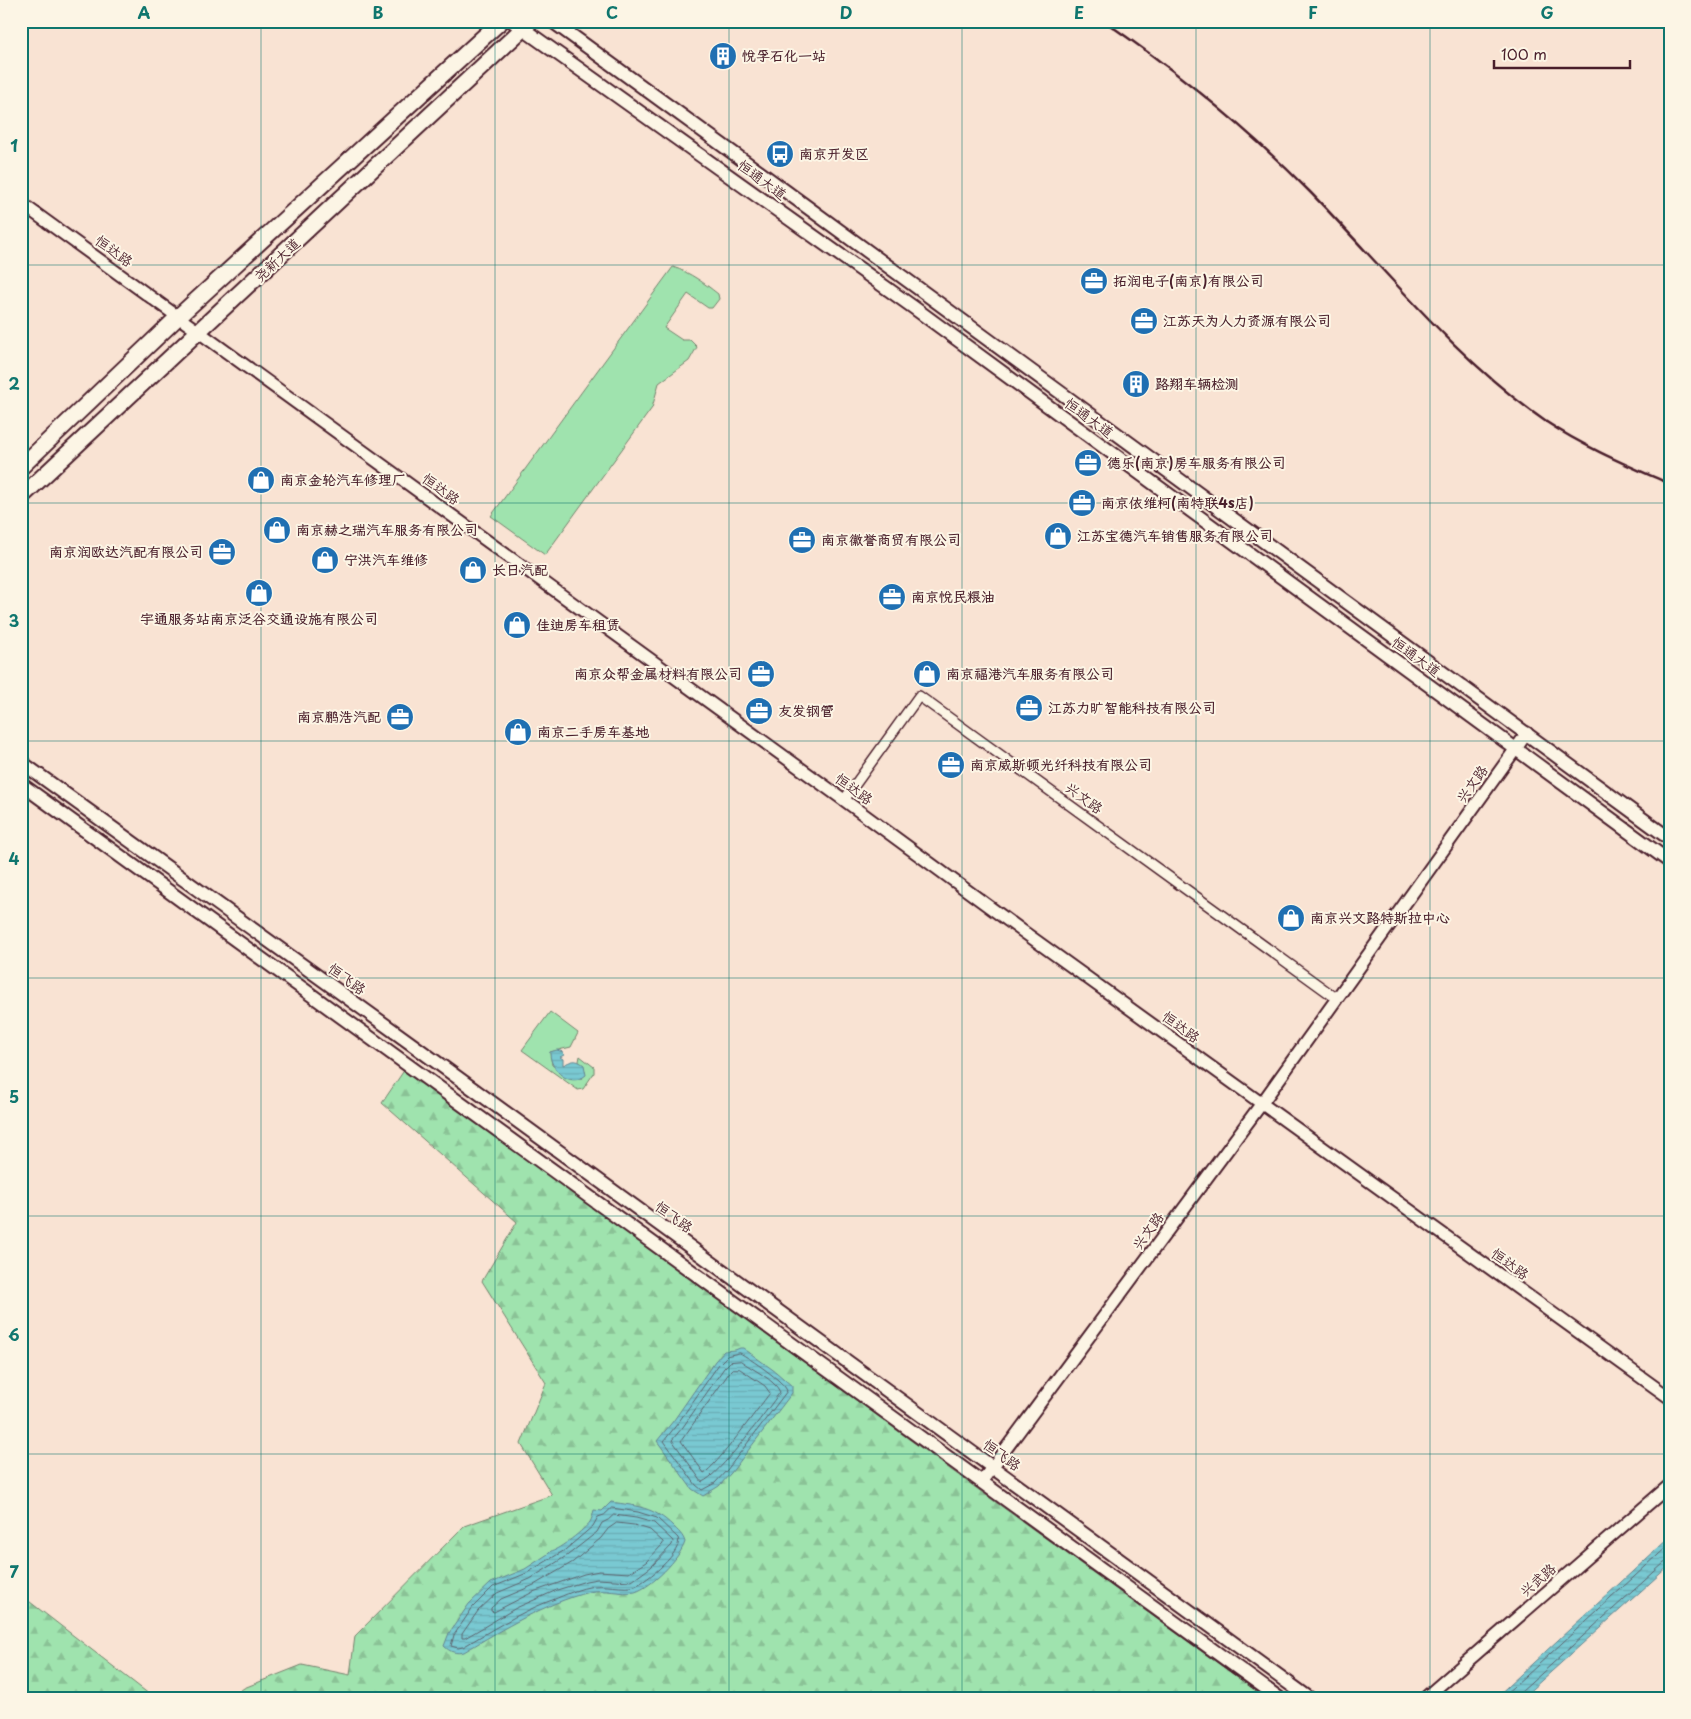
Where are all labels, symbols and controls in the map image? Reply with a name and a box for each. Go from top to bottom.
text: A [138,0,151,24]
text: B [373,0,384,24]
text: C [606,0,618,24]
text: D [840,0,852,24]
text: E [1074,0,1084,24]
text: F [1308,0,1318,24]
text: G [1540,0,1554,24]
scale bar [1494,38,1630,70]
building icon: 悦孚石化一站 [708,41,738,71]
text: 100 m [1501,42,1547,65]
place label: 悦孚石化一站 [742,45,826,66]
text: 1 [10,133,18,157]
bus stop icon: 南京开发区 [765,139,795,169]
place label: 南京开发区 [799,143,869,164]
street label: 恒通大道 [733,155,791,205]
street label: 恒达路 [91,230,137,271]
street label: 尧新大道 [249,233,304,286]
office icon: 拓润电子(南京)有限公司 [1079,266,1109,296]
place label: 拓润电子(南京)有限公司 [1113,270,1264,291]
office icon: 江苏天为人力资源有限公司 [1129,306,1159,336]
place label: 江苏天为人力资源有限公司 [1163,310,1331,331]
building icon: 路翔车辆检测 [1121,369,1151,399]
text: 2 [8,371,20,395]
place label: 路翔车辆检测 [1155,373,1239,394]
street label: 恒通大道 [1060,393,1118,443]
office icon: 德乐(南京)房车服务有限公司 [1073,448,1103,478]
place label: 德乐(南京)房车服务有限公司 [1107,452,1286,473]
shop icon: 南京金轮汽车修理厂 [246,465,276,495]
street label: 恒达路 [418,468,464,509]
place label: 南京金轮汽车修理厂 [280,469,406,490]
office icon: 南京依维柯(南特联4s店) [1067,488,1097,518]
place label: 南京依维柯(南特联4s店) [1101,492,1254,513]
shop icon: 南京赫之瑞汽车服务有限公司 [262,515,292,545]
place label: 南京赫之瑞汽车服务有限公司 [296,519,478,540]
shop icon: 江苏宝德汽车销售服务有限公司 [1043,521,1073,551]
office icon: 南京徽誉商贸有限公司 [787,525,817,555]
place label: 江苏宝德汽车销售服务有限公司 [1077,525,1273,546]
place label: 南京徽誉商贸有限公司 [821,529,961,550]
office icon: 南京润欧达汽配有限公司 [207,537,237,567]
place label: 南京润欧达汽配有限公司 [49,541,203,562]
shop icon: 宁洪汽车维修 [310,545,340,575]
place label: 宁洪汽车维修 [344,549,428,570]
shop icon: 长日汽配 [458,555,488,585]
place label: 长日汽配 [492,559,548,580]
shop icon: 宇通服务站南京泛谷交通设施有限公司 [244,578,274,608]
office icon: 南京悦民粮油 [877,582,907,612]
place label: 南京悦民粮油 [911,586,995,607]
text: 3 [9,608,19,632]
place label: 宇通服务站南京泛谷交通设施有限公司 [140,608,378,629]
shop icon: 佳迪房车租赁 [502,610,532,640]
place label: 佳迪房车租赁 [536,614,620,635]
street label: 恒通大道 [1387,632,1445,682]
office icon: 南京众帮金属材料有限公司 [746,659,776,689]
shop icon: 南京福港汽车服务有限公司 [912,659,942,689]
place label: 南京众帮金属材料有限公司 [574,663,742,684]
place label: 南京福港汽车服务有限公司 [946,663,1114,684]
office icon: 江苏力旷智能科技有限公司 [1014,693,1044,723]
office icon: 友发钢管 [744,696,774,726]
place label: 江苏力旷智能科技有限公司 [1048,697,1216,718]
place label: 友发钢管 [778,700,834,721]
office icon: 南京鹏浩汽配 [385,702,415,732]
place label: 南京鹏浩汽配 [297,706,381,727]
shop icon: 南京二手房车基地 [503,717,533,747]
place label: 南京二手房车基地 [537,721,649,742]
office icon: 南京威斯顿光纤科技有限公司 [936,750,966,780]
place label: 南京威斯顿光纤科技有限公司 [970,754,1152,775]
street label: 兴文路 [1451,761,1492,807]
street label: 恒达路 [831,768,877,809]
street label: 兴文路 [1061,777,1107,818]
text: 4 [9,846,20,870]
shop icon: 南京兴文路特斯拉中心 [1276,903,1306,933]
place label: 南京兴文路特斯拉中心 [1310,907,1450,928]
street label: 恒飞路 [324,958,370,999]
street label: 恒达路 [1158,1006,1204,1047]
text: 5 [9,1084,19,1108]
street label: 恒飞路 [651,1196,697,1237]
street label: 兴文路 [1127,1208,1168,1254]
street label: 恒达路 [1487,1243,1533,1284]
text: 6 [8,1322,20,1346]
street label: 恒飞路 [979,1434,1025,1475]
street label: 兴武路 [1515,1558,1560,1601]
text: 7 [9,1559,19,1583]

